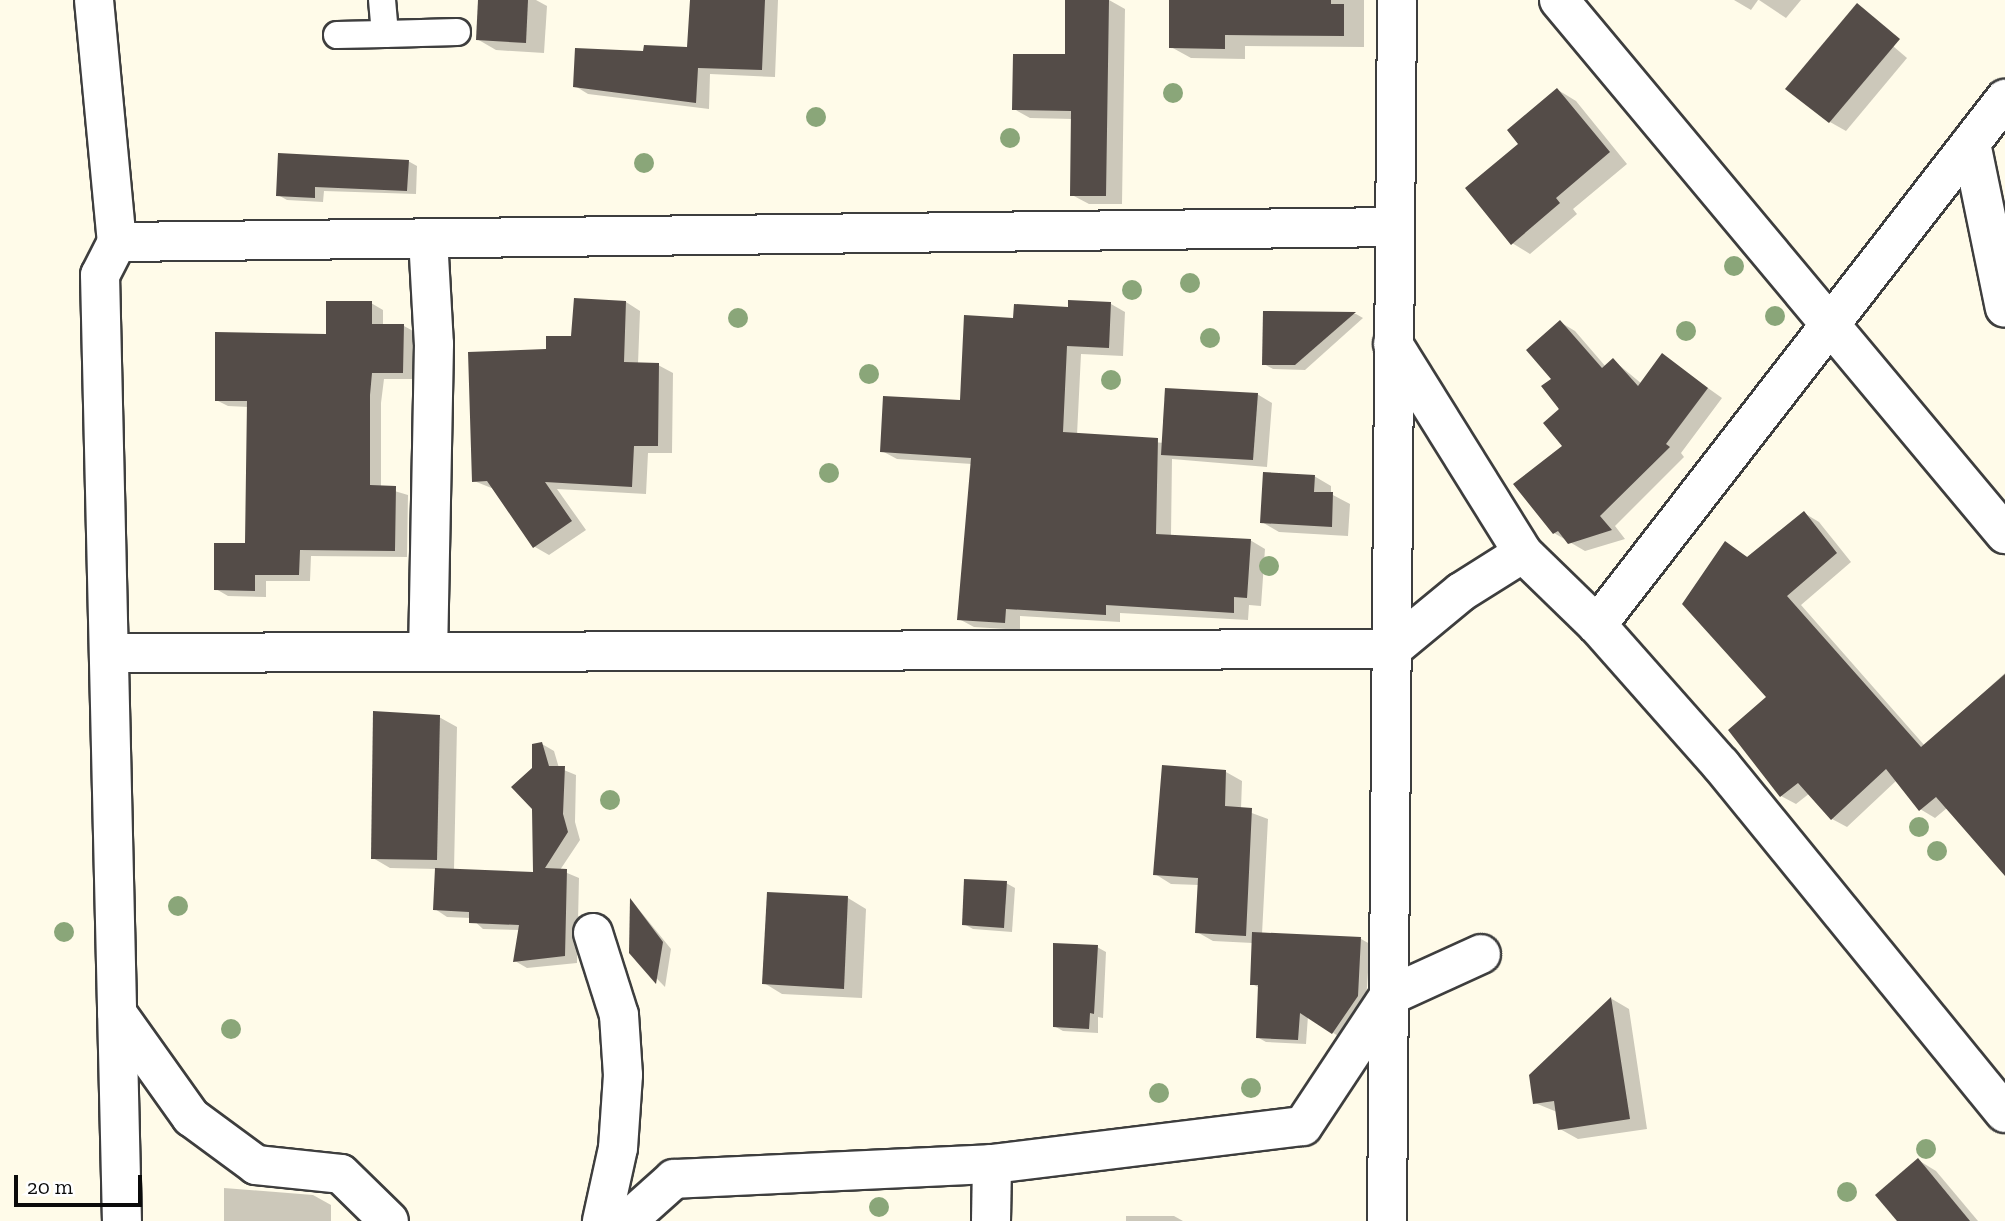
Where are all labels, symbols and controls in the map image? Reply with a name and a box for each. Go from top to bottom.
scale bar [18,1162,145,1206]
text: 20 m [27,1174,73,1199]

